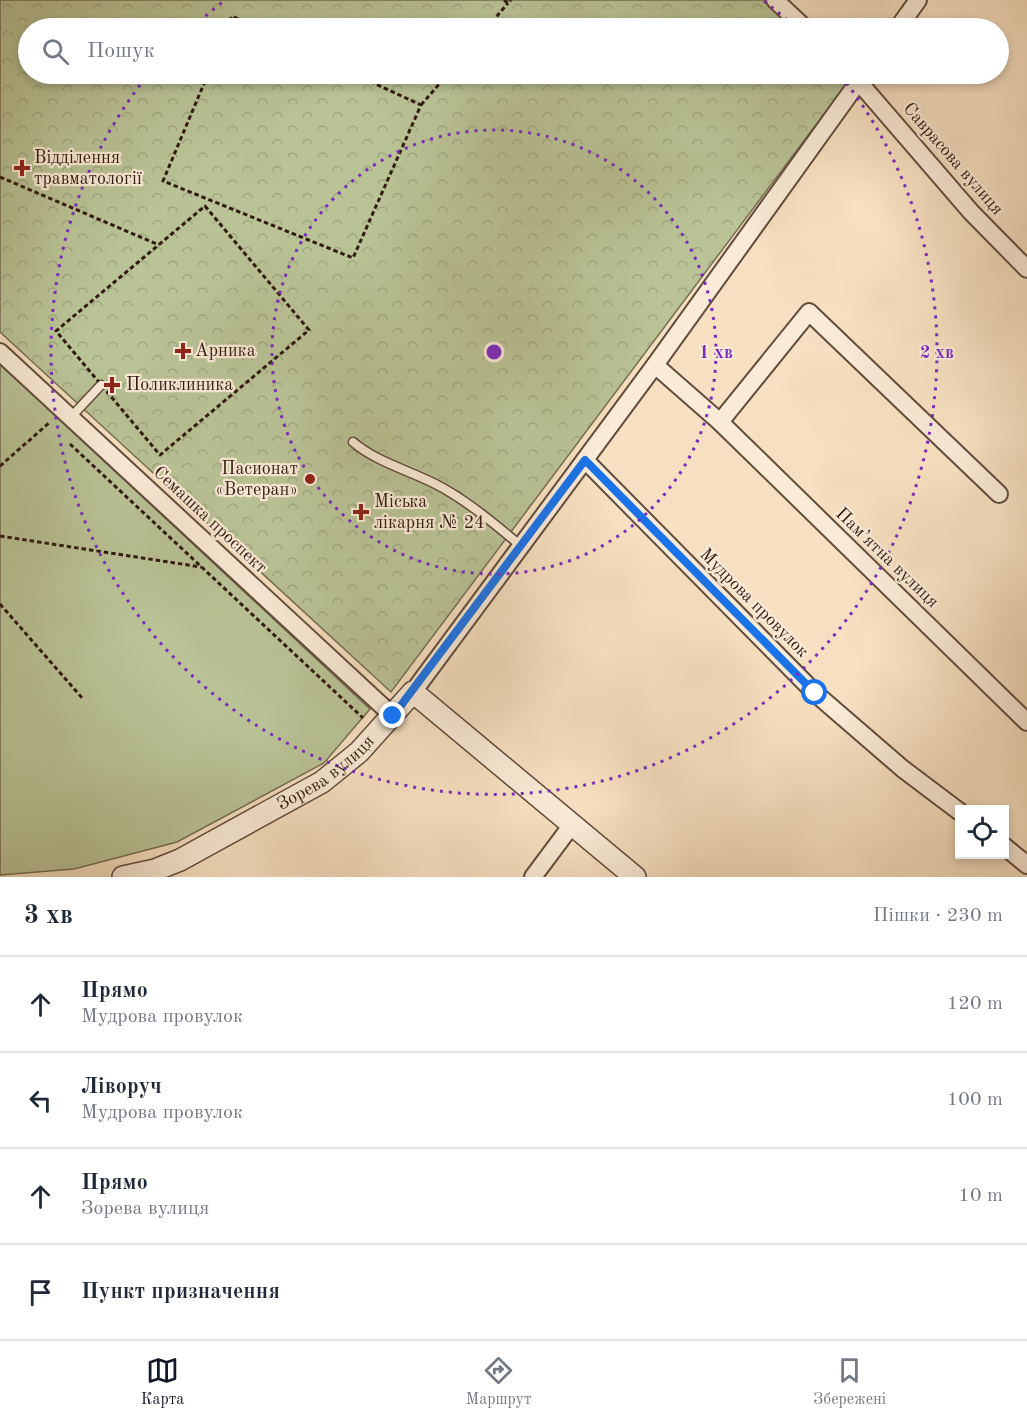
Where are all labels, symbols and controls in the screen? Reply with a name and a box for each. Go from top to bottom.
search box [18,18,1009,84]
icon: search [39,35,72,68]
text: Пошук [87,40,155,62]
street label: Саврасова вулиця [900,99,1006,219]
place label: Відділення травматології [34,149,142,188]
marker: Відділення травматології [15,161,29,175]
place label: Арника [195,342,256,360]
centre of rings [484,342,504,362]
marker: Арника [176,344,190,358]
text: 1 хв [699,344,733,362]
text: 2 хв [920,344,954,362]
marker: Поликлиника [103,376,121,394]
place label: Поликлиника [126,376,233,394]
place label: Пасионат «Ветеран» [215,460,298,499]
street label: Семашка проспект [150,463,270,577]
marker: Пасионат «Ветеран» [303,472,317,486]
place label: Міська лікарня № 24 [374,493,485,532]
marker: Міська лікарня № 24 [352,503,370,521]
street label: Пам’ятна вулиця [832,505,942,611]
street label: Мудрова провулок [696,545,812,661]
route start [801,679,827,705]
route end [379,702,405,728]
street label: Зорева вулиця [274,732,378,814]
map controls [955,805,1009,859]
button: locate [955,805,1009,859]
text: 3 хв [24,903,73,929]
text: Пішки · 230 m [873,906,1003,926]
text: Прямо [81,980,148,1002]
icon: ahead [24,988,57,1021]
text: 120 m [947,994,1003,1014]
text: Мудрова провулок [81,1007,243,1027]
text: Ліворуч [81,1076,162,1098]
icon: left [24,1084,57,1117]
text: 100 m [947,1090,1003,1110]
text: Мудрова провулок [81,1103,243,1123]
text: Прямо [81,1172,148,1194]
icon: ahead [24,1180,57,1213]
text: 10 m [958,1186,1003,1206]
text: Зорева вулиця [81,1199,209,1219]
icon: arrive [24,1276,57,1309]
text: Пункт призначення [81,1281,280,1303]
tab: Карта [141,1354,184,1410]
tab: Маршрут [466,1354,532,1410]
tab: Збережені [813,1354,886,1410]

